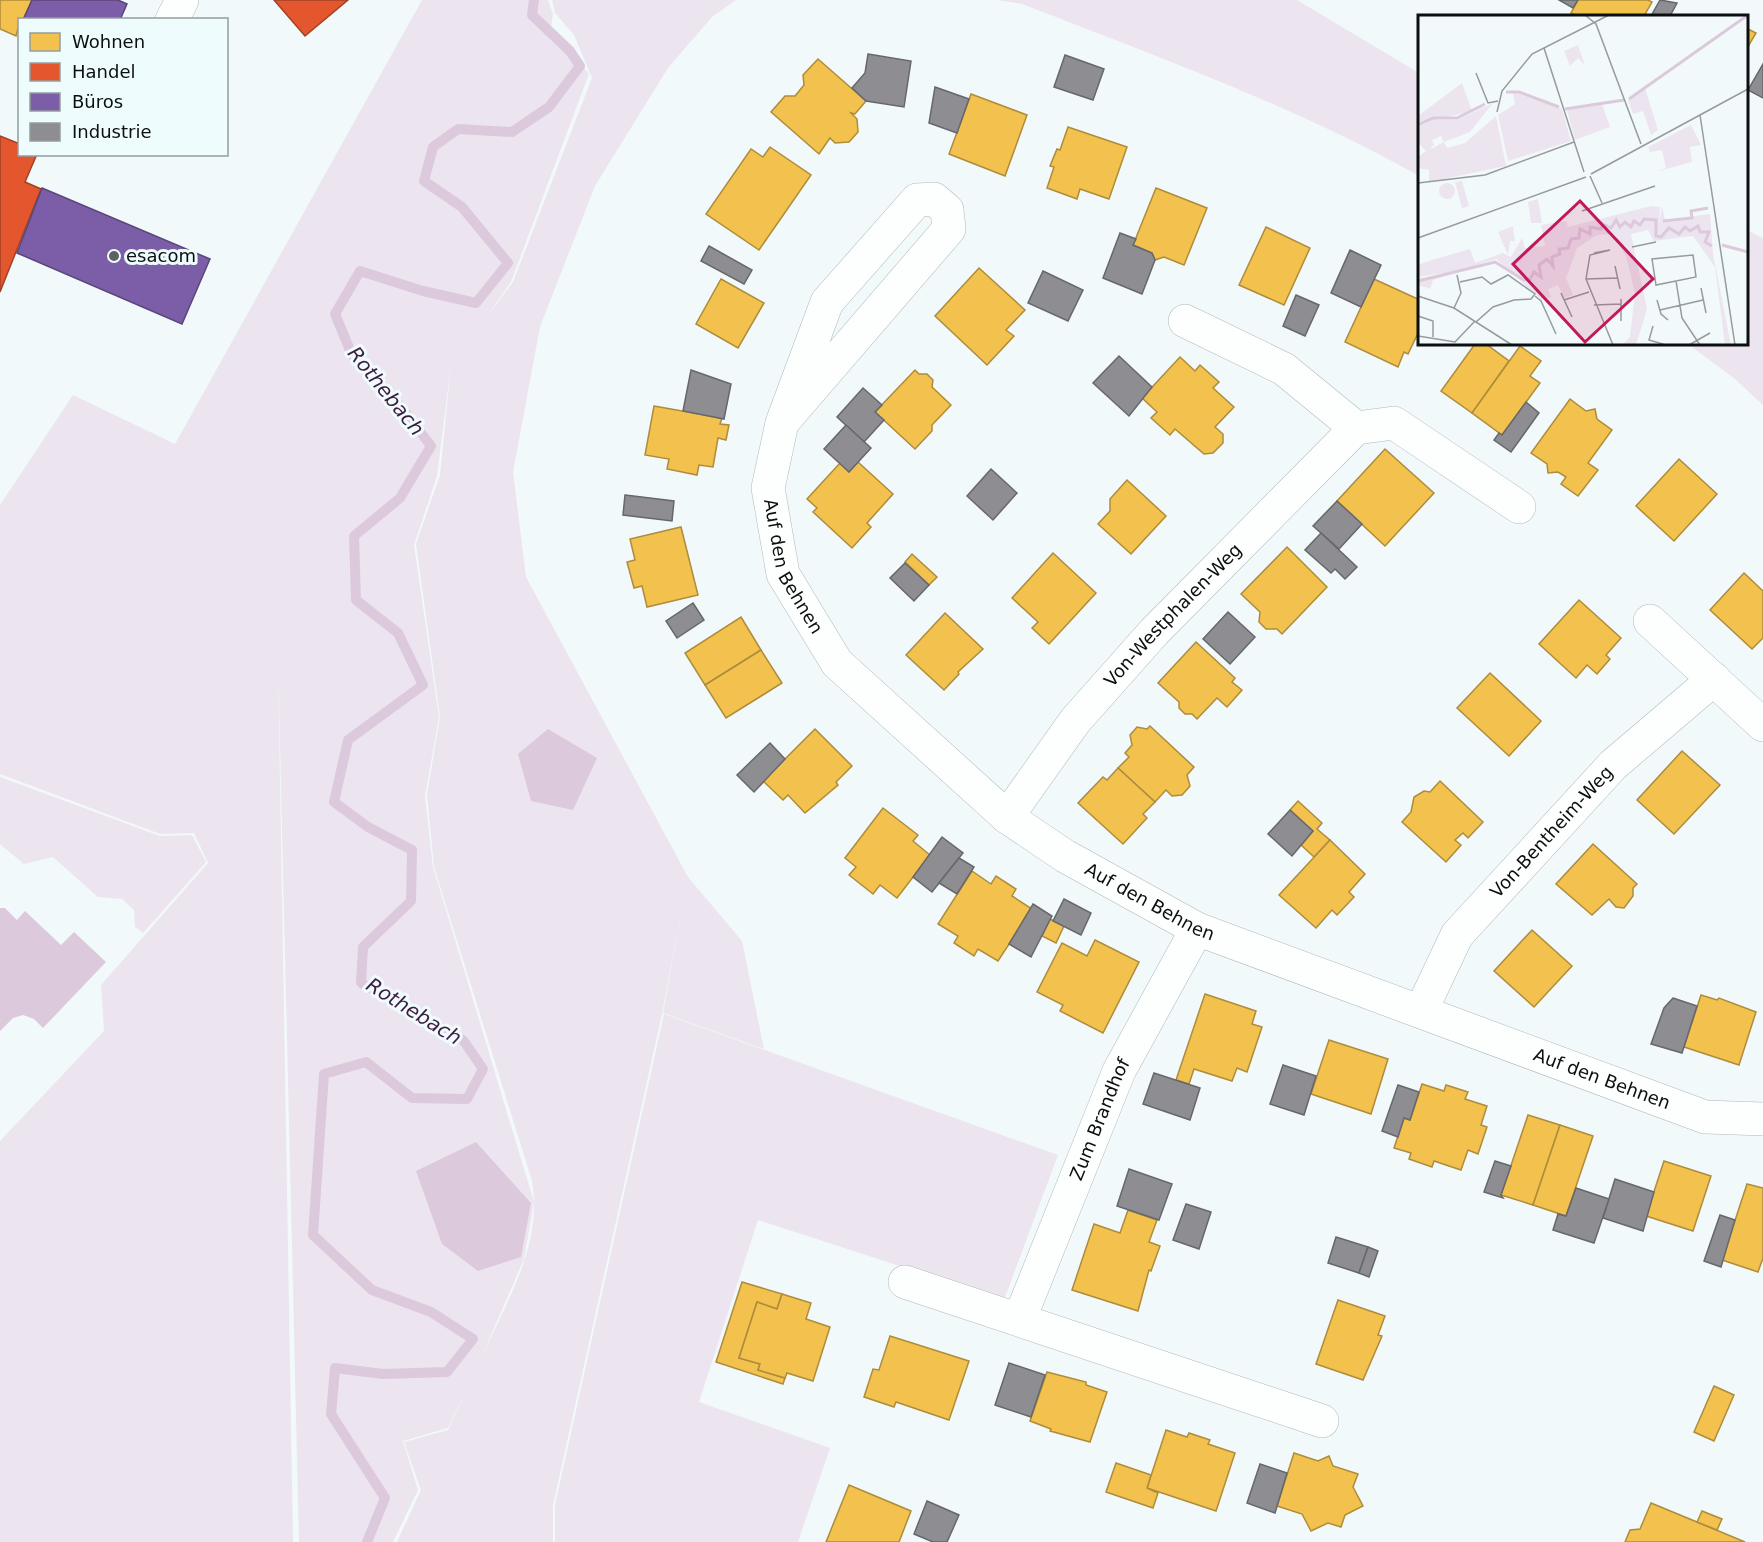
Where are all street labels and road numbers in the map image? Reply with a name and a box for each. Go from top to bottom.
street label: Auf den Behnen [760,497,828,637]
street label: Von-Westphalen-Weg [1100,539,1246,691]
street label: Von-Bentheim-Weg [1486,761,1617,902]
street label: Auf den Behnen [1082,858,1218,945]
street label: Auf den Behnen [1531,1043,1673,1113]
street label: Zum Brandhof [1065,1054,1134,1183]

